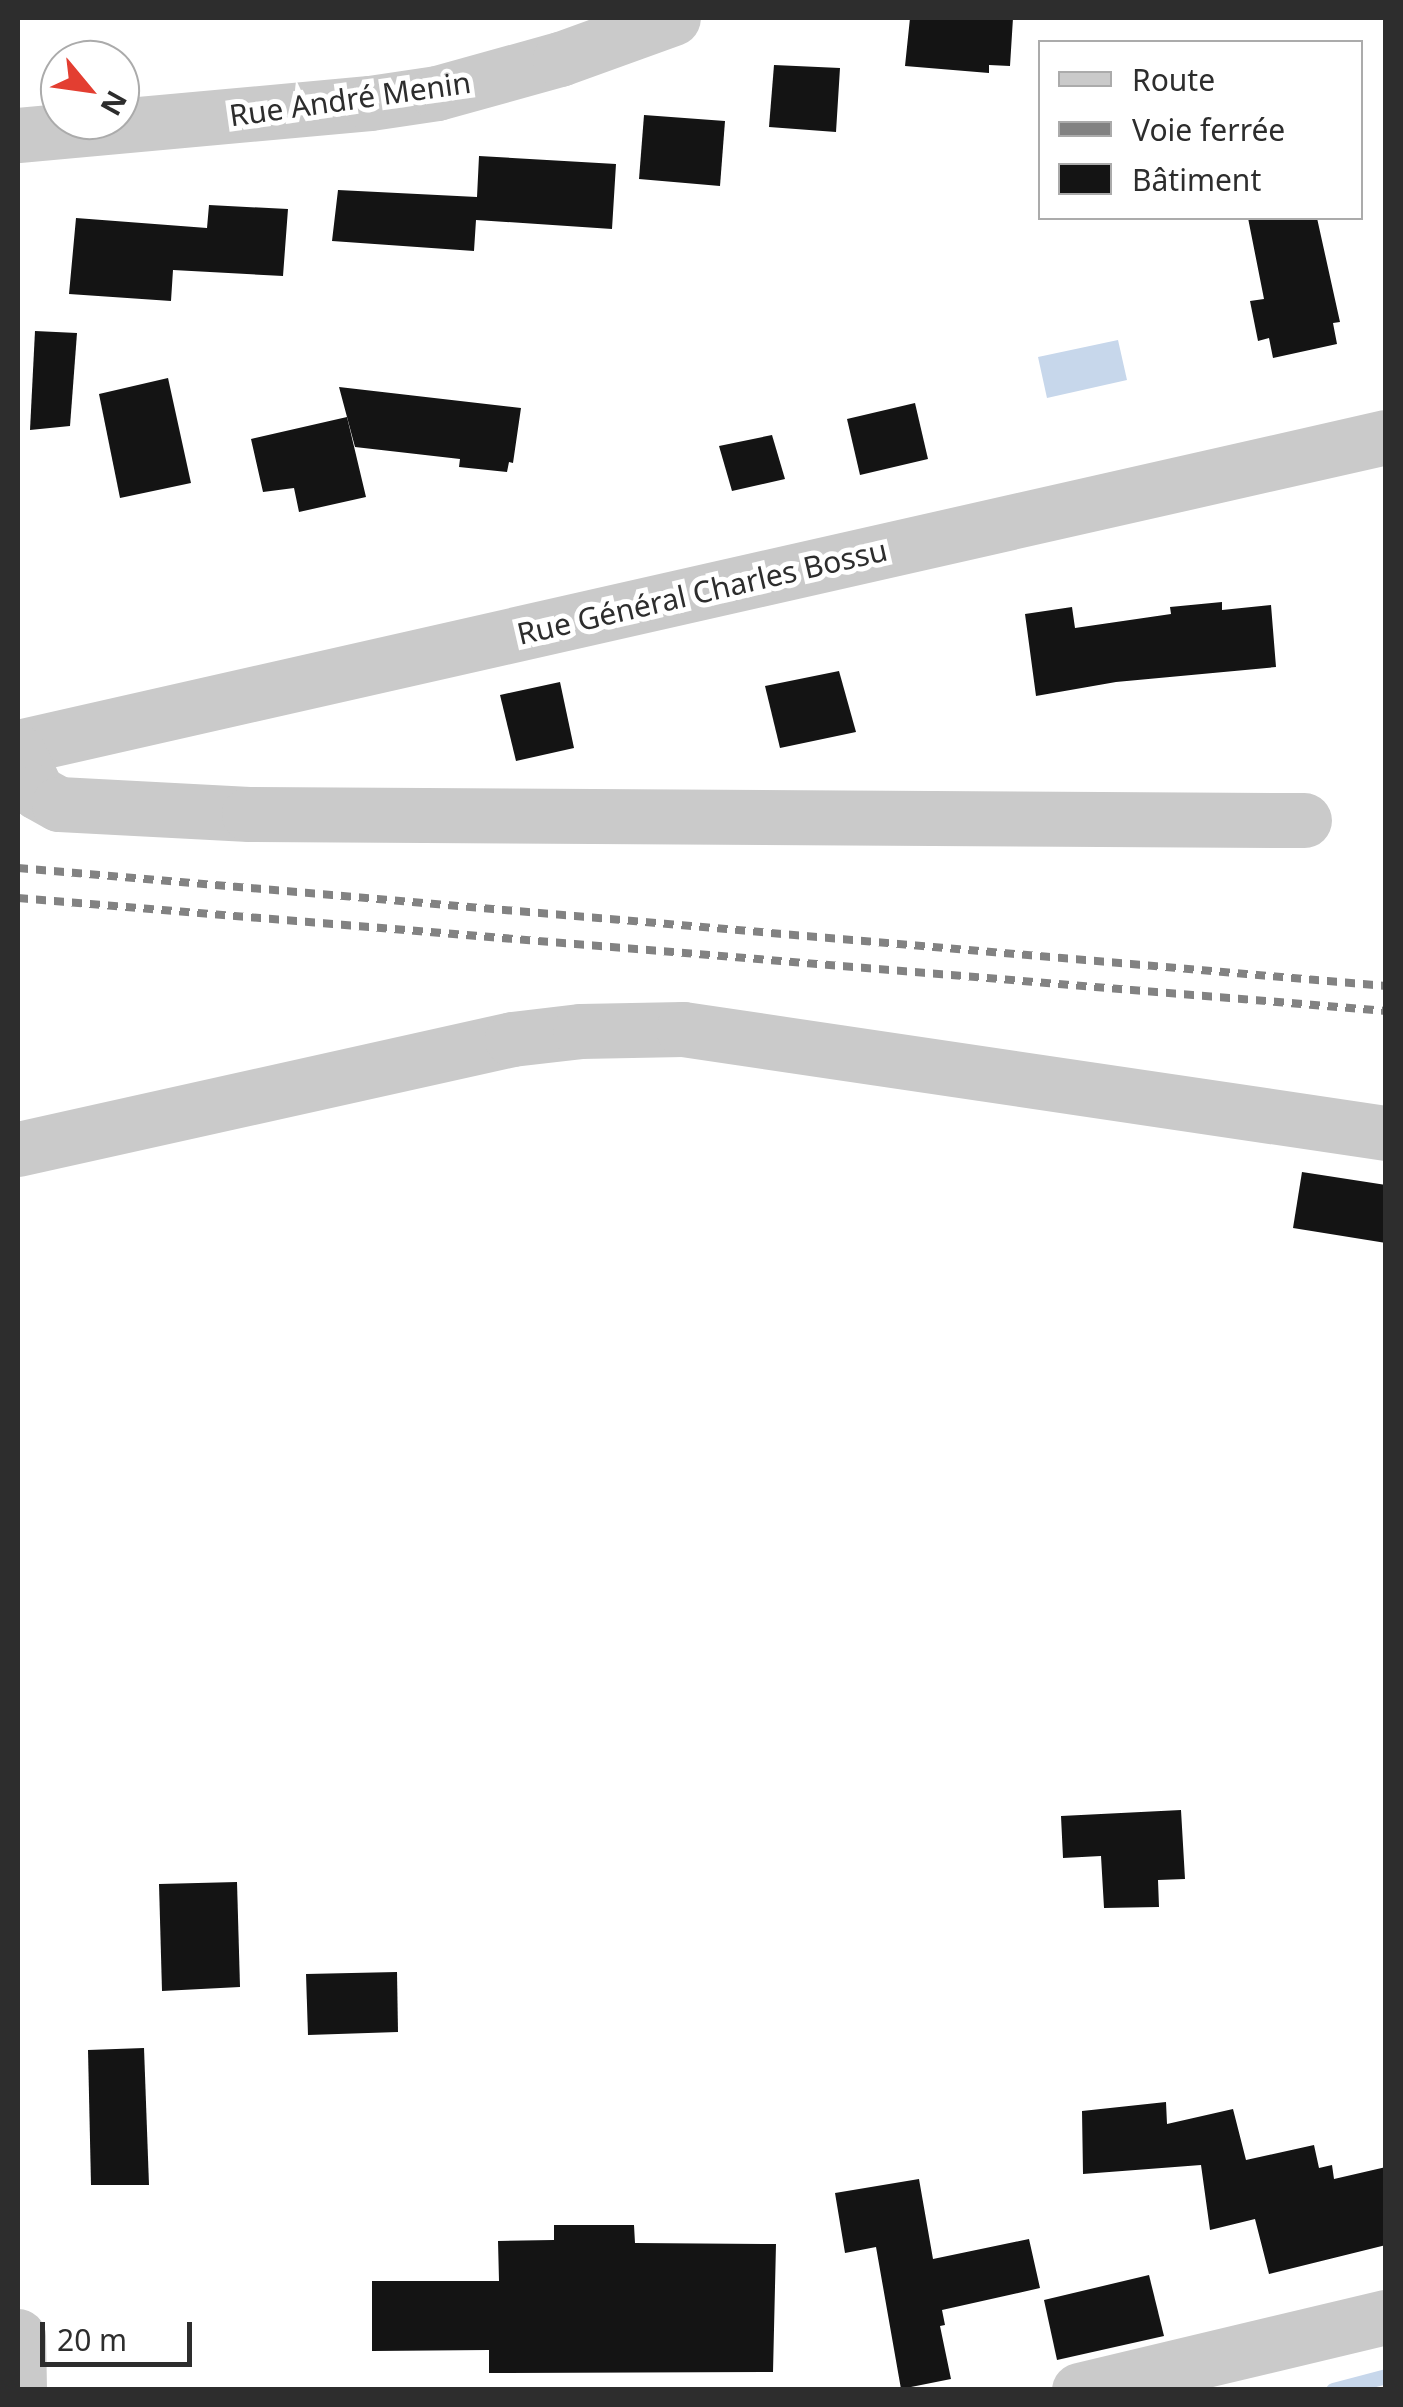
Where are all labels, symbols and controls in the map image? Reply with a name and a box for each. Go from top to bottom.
north arrow [40,40,140,140]
legend [1038,40,1363,220]
text: Route [1132,59,1215,100]
street label: Rue André Menin [227,64,473,134]
text: N [92,84,137,123]
text: Voie ferrée [1132,109,1285,150]
text: Bâtiment [1132,159,1261,200]
street label: Rue Général Charles Bossu [513,532,891,652]
scale bar [45,2302,198,2364]
text: 20 m [57,2319,127,2360]

